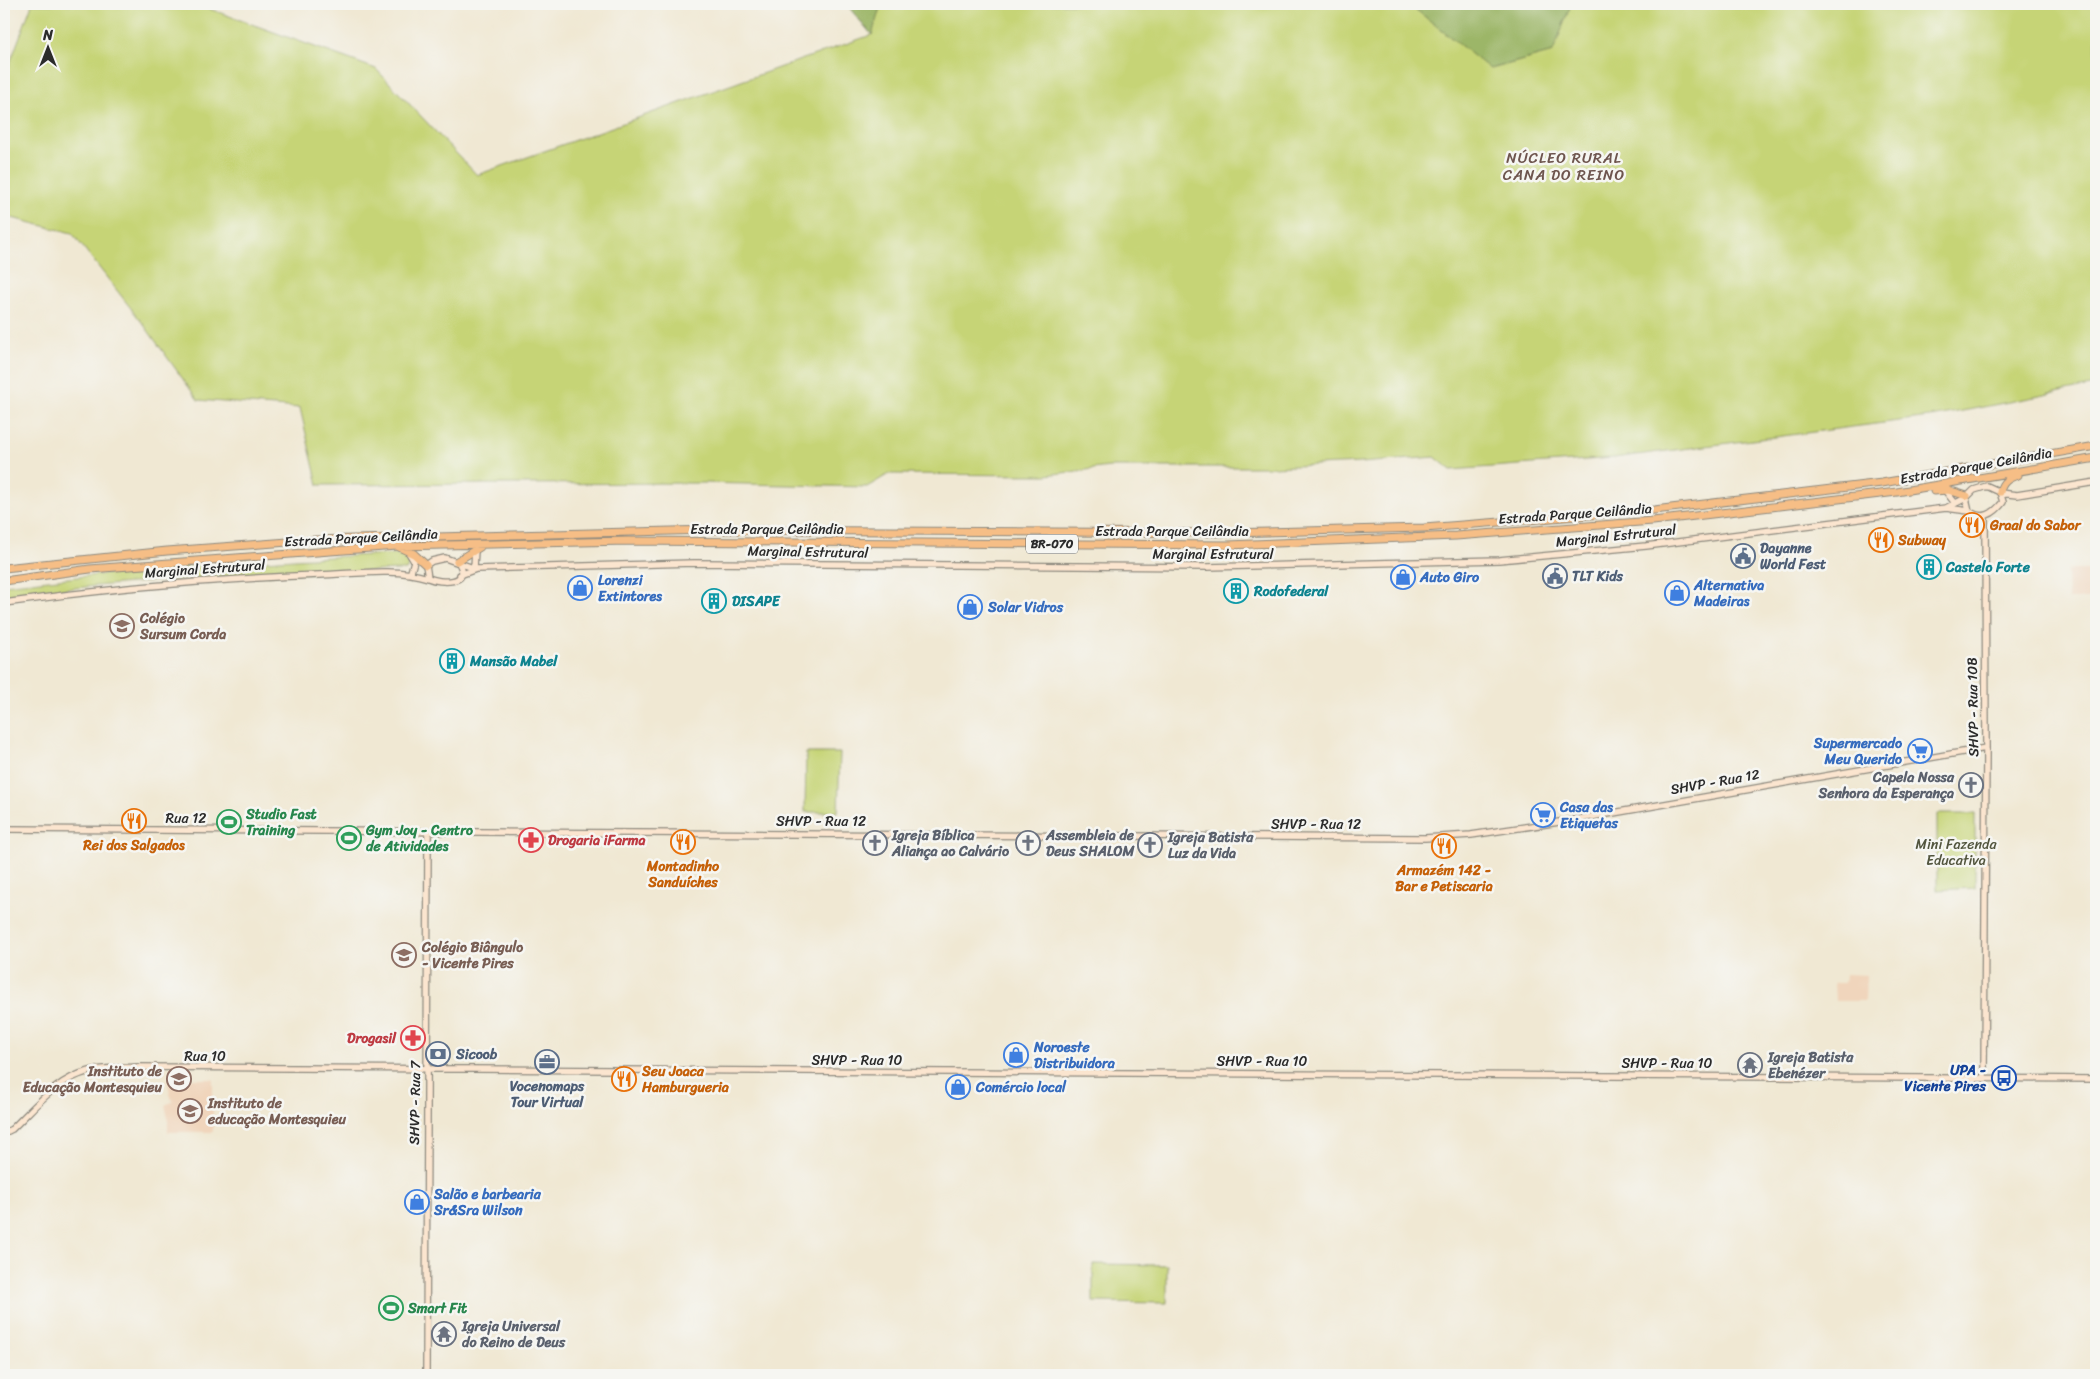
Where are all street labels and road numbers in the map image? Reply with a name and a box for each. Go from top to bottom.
street label: Estrada Parque Ceilândia [1898,440,2054,492]
street label: Estrada Parque Ceilândia [1497,496,1653,532]
street label: Estrada Parque Ceilândia [690,517,844,542]
street label: Marginal Estrutural [1555,517,1678,555]
street label: Estrada Parque Ceilândia [1095,519,1249,544]
street label: Estrada Parque Ceilândia [284,521,438,555]
road number: BR-070 [1026,534,1078,554]
street label: Marginal Estrutural [747,538,870,566]
street label: Marginal Estrutural [1153,542,1274,567]
street label: Marginal Estrutural [144,552,267,586]
street label: SHVP - Rua 10B [1960,657,1986,757]
street label: SHVP - Rua 12 [1668,762,1762,802]
street label: Rua 12 [166,806,206,831]
street label: SHVP - Rua 12 [776,809,866,834]
street label: SHVP - Rua 12 [1271,812,1361,837]
street label: Rua 10 [184,1044,226,1069]
street label: SHVP - Rua 10 [812,1048,903,1073]
street label: SHVP - Rua 10 [1217,1049,1308,1074]
street label: SHVP - Rua 10 [1622,1051,1713,1076]
street label: SHVP - Rua 7 [402,1060,428,1145]

